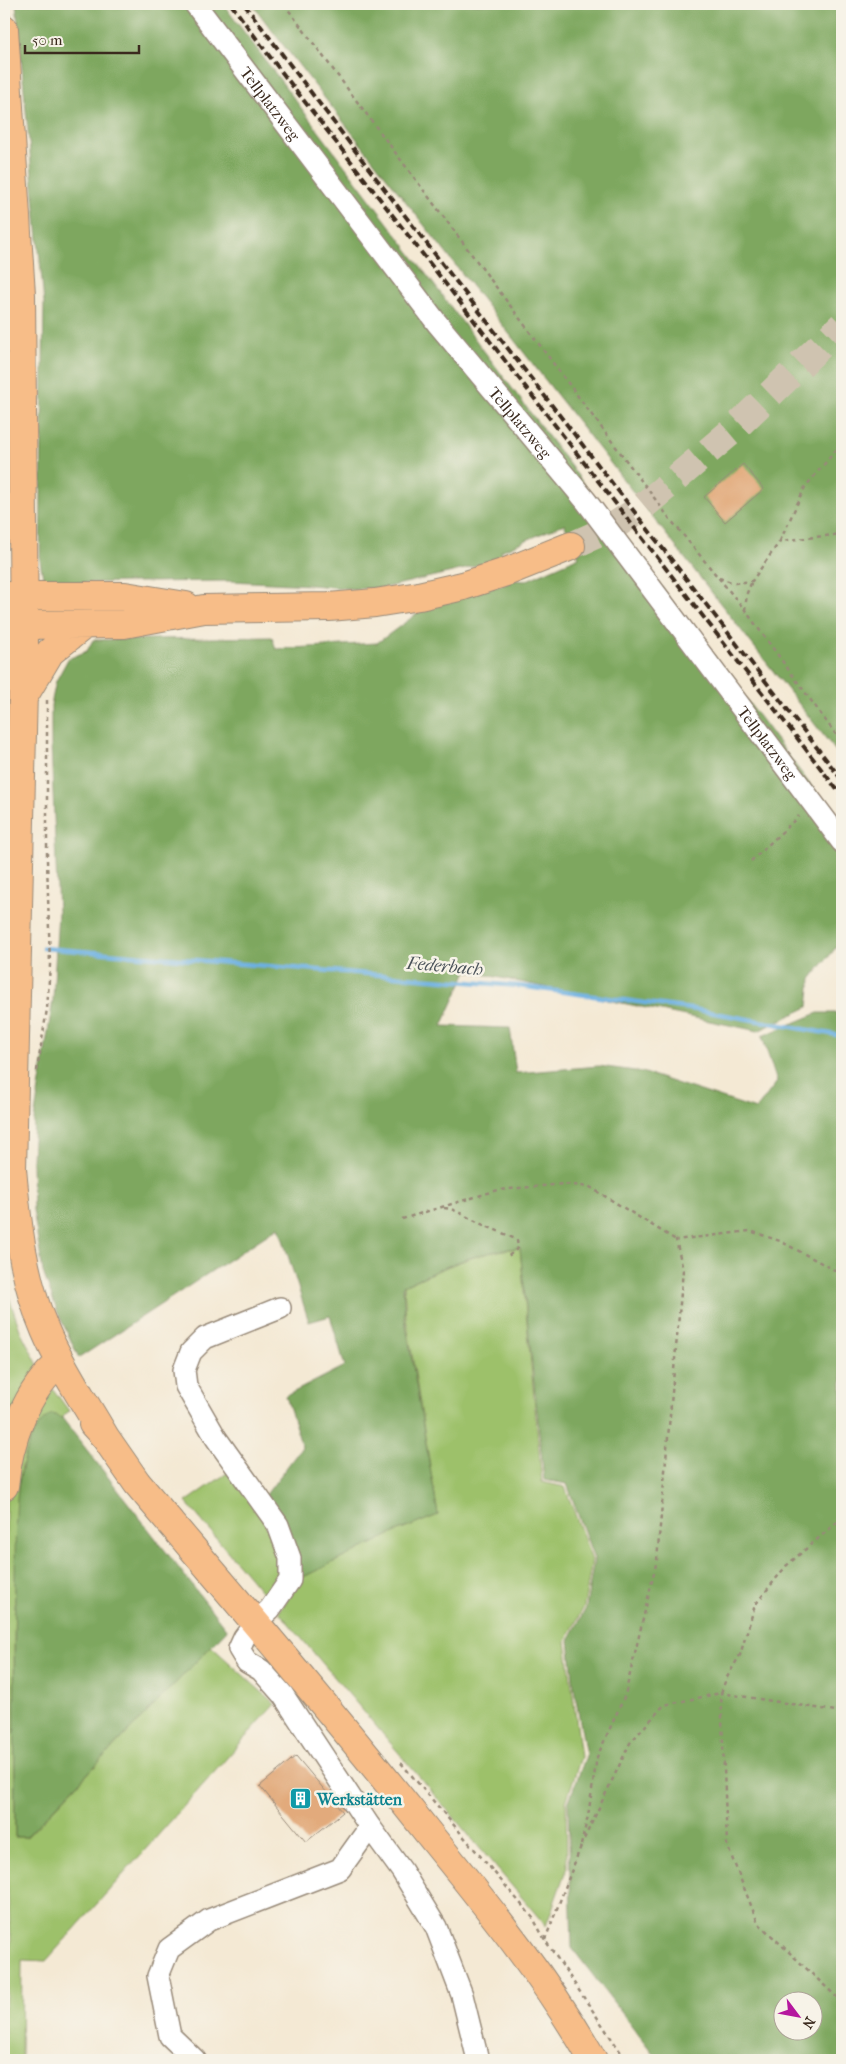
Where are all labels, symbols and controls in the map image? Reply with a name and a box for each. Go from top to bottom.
scale bar [25,22,139,54]
text: 50 m [32,31,63,49]
street label: Tellplatzweg [236,63,304,145]
street label: Tellplatzweg [484,383,555,463]
street label: Tellplatzweg [733,703,801,784]
water label: Federbach [405,953,484,980]
building icon: Werkstätten [289,1787,313,1811]
place label: Werkstätten [316,1790,403,1809]
north arrow [774,1992,824,2042]
text: N [798,2014,819,2032]

